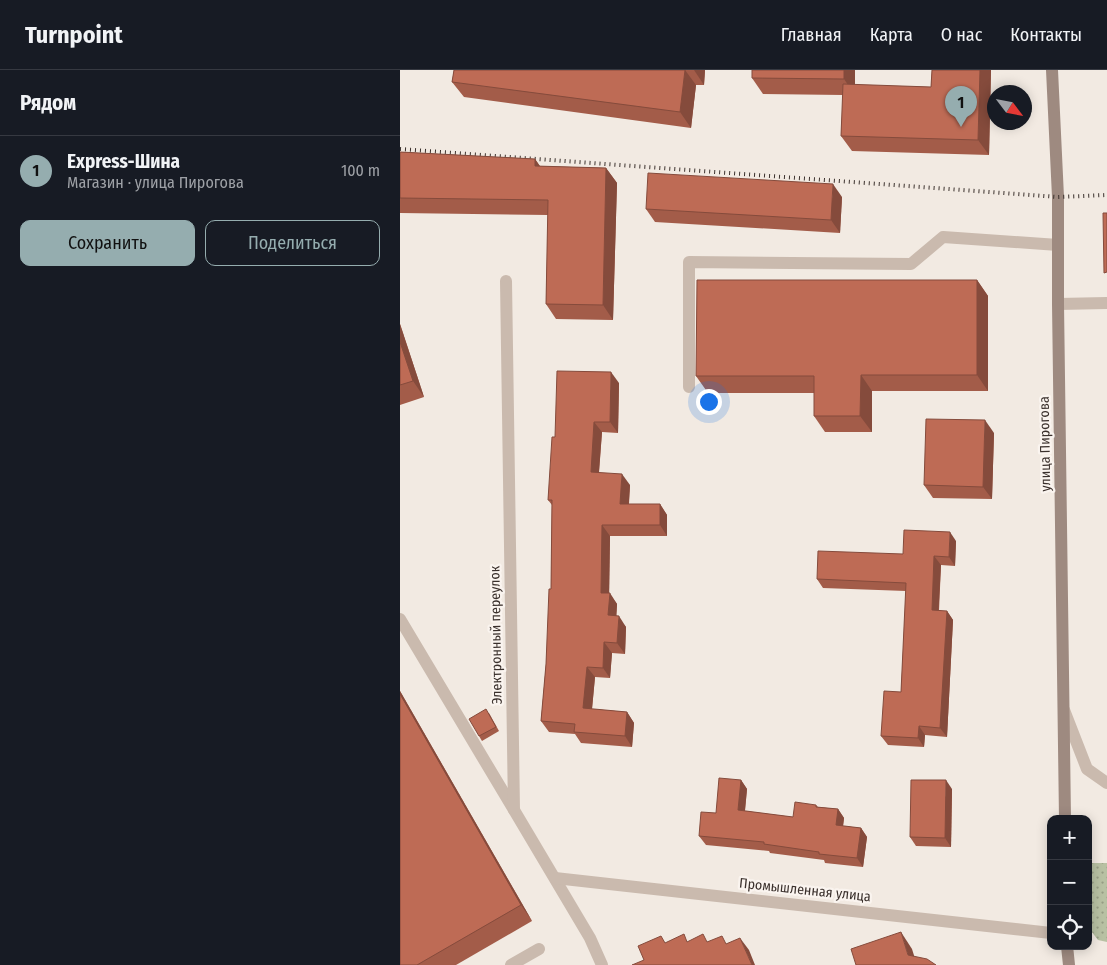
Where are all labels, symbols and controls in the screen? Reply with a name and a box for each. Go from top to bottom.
text: Turnpoint [25,21,123,49]
text: Главная [781,24,842,46]
text: Карта [870,24,913,46]
text: О нас [941,24,982,46]
text: Контакты [1010,24,1082,46]
north arrow [987,85,1032,130]
pin: 1 [945,86,977,127]
text: Рядом [20,90,76,116]
text: Express-Шина [67,150,180,173]
text: 1 [33,161,39,180]
text: 100 m [341,161,380,180]
text: Магазин · улица Пирогова [67,173,244,192]
button: Сохранить [20,220,195,266]
button: Поделиться [205,220,380,266]
your location [696,389,722,415]
street label: улица Пирогова [1036,396,1054,492]
street label: Электронный переулок [486,565,506,704]
map controls [1047,815,1092,950]
button: + [1047,815,1092,860]
button: − [1047,860,1092,905]
street label: Промышленная улица [738,875,872,905]
button: locate [1047,905,1092,950]

